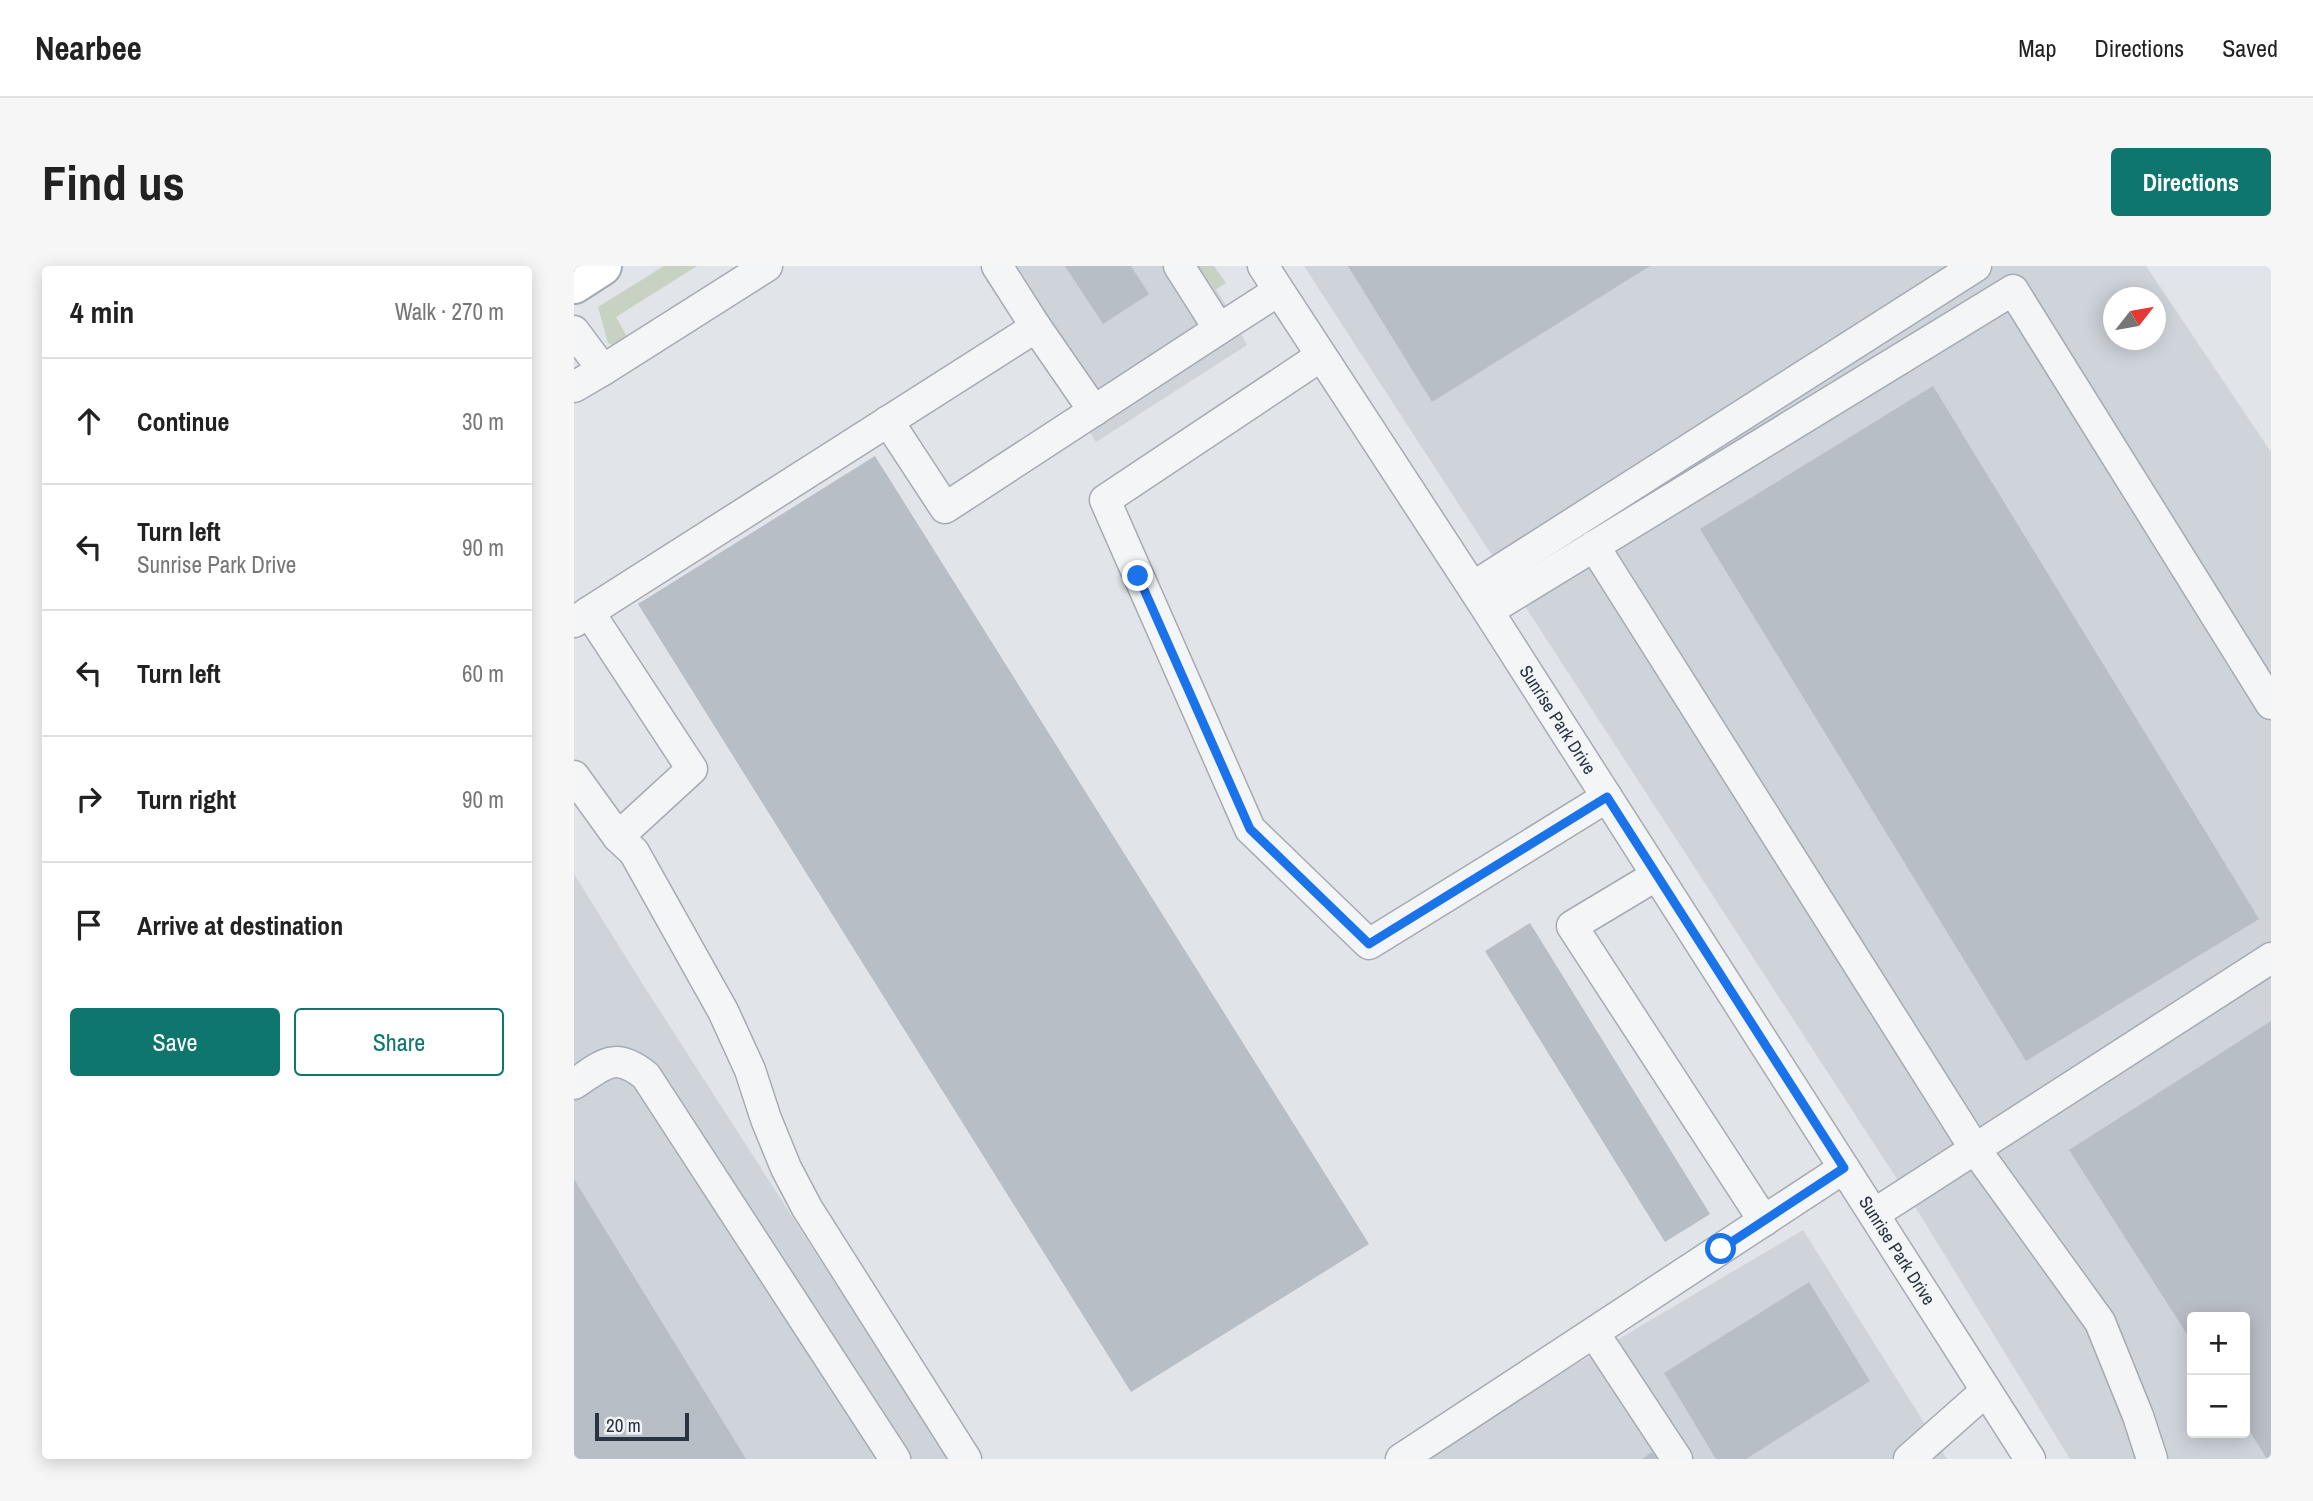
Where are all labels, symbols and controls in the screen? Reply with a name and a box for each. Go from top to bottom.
text: Nearbee [35,26,142,70]
text: Map [2018,32,2056,64]
text: Directions [2094,32,2184,64]
text: Saved [2222,32,2278,64]
button: Directions [2111,148,2271,216]
text: Find us [42,149,185,215]
north arrow [2103,287,2166,350]
text: 4 min [70,292,134,332]
text: Walk · 270 m [395,296,504,327]
icon: ahead [70,402,108,440]
text: Continue [137,404,229,439]
text: 30 m [462,406,504,437]
text: Turn left [137,514,221,549]
icon: left [70,528,108,566]
text: 90 m [462,532,504,563]
text: Sunrise Park Drive [137,549,296,580]
route end [1122,560,1153,591]
icon: left [70,654,108,692]
text: Turn left [137,656,221,691]
text: 60 m [462,658,504,689]
street label: Sunrise Park Drive [1514,660,1602,779]
icon: right [70,780,108,818]
text: Turn right [137,782,236,817]
text: 90 m [462,784,504,815]
icon: arrive [70,906,108,944]
text: Arrive at destination [137,908,343,943]
button: Save [70,1008,280,1076]
button: Share [294,1008,504,1076]
street label: Sunrise Park Drive [1853,1191,1941,1310]
route start [1705,1233,1736,1264]
map controls [2187,1312,2250,1438]
button: + [2187,1312,2250,1375]
button: − [2187,1375,2250,1438]
scale bar [595,1410,690,1442]
text: 20 m [606,1412,641,1438]

